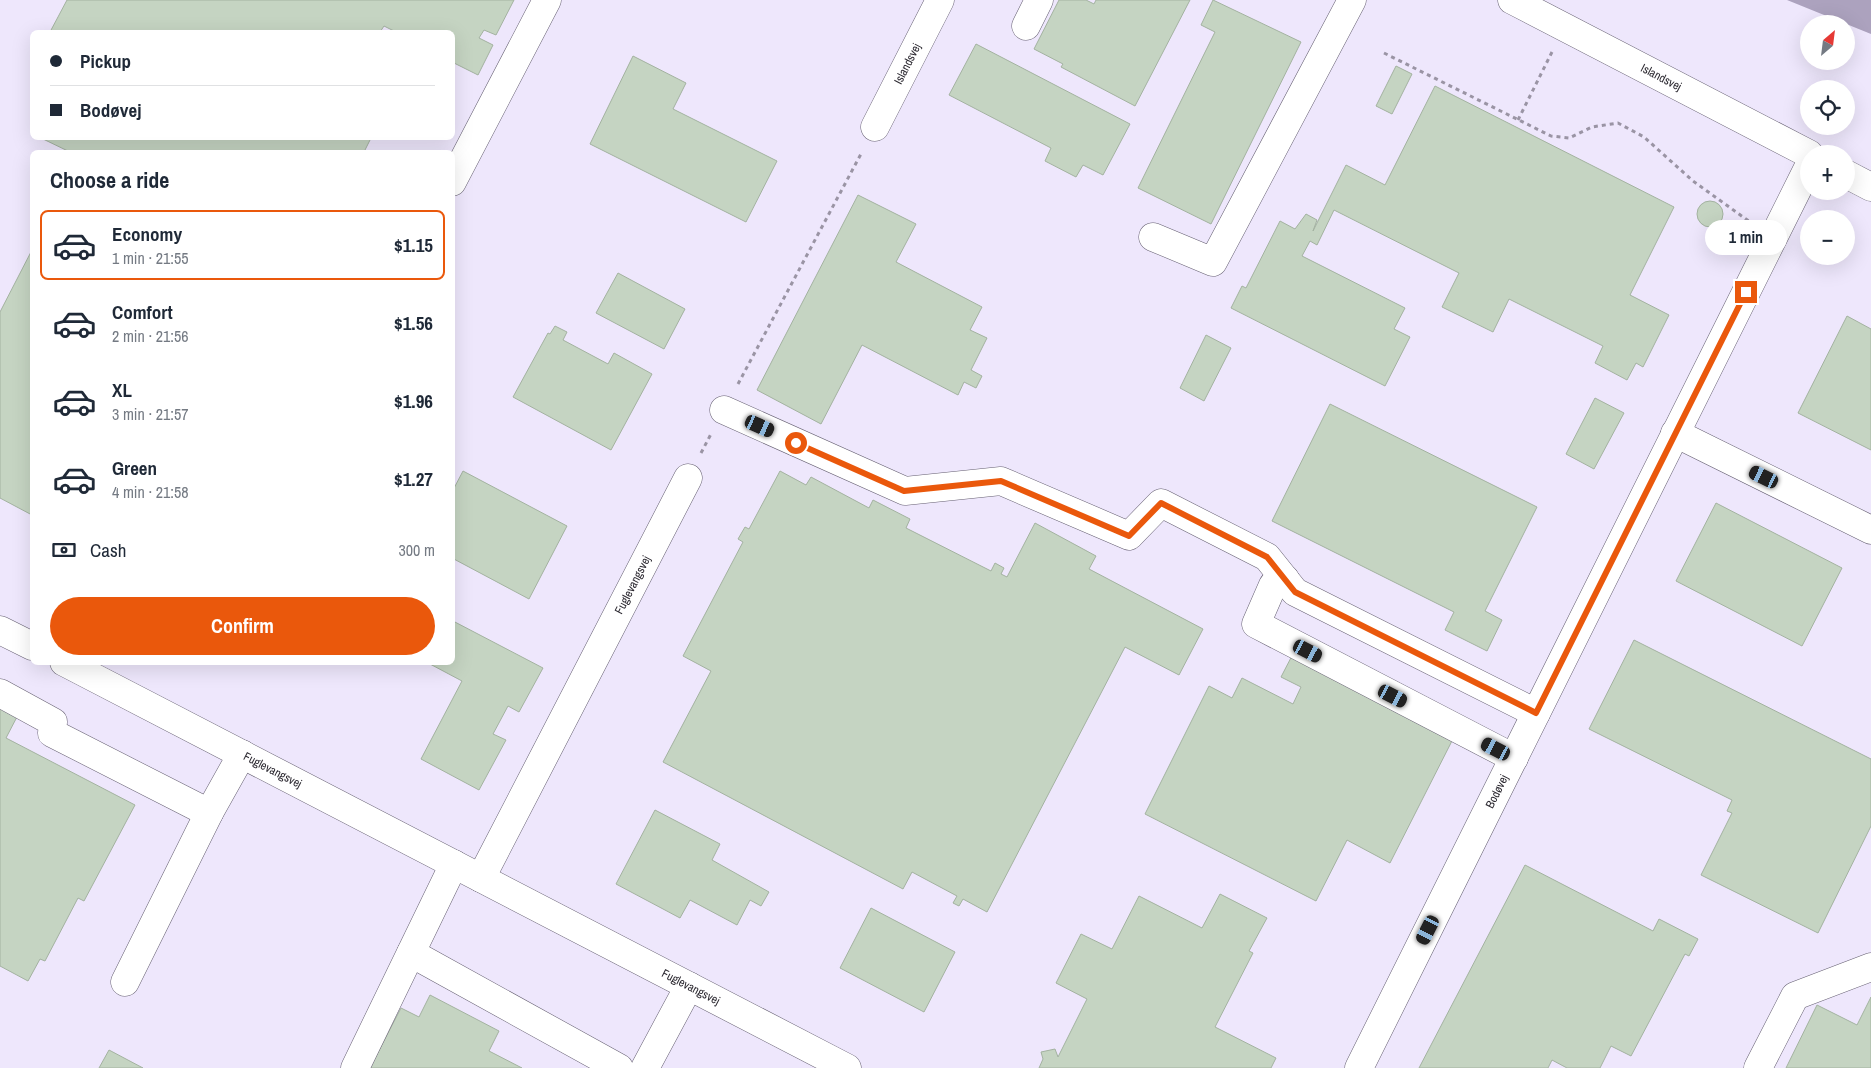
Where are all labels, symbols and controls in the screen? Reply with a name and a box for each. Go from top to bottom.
north arrow [1800,15,1855,70]
map controls [1800,15,1855,265]
street label: Islandsvej [890,41,924,87]
text: Pickup [80,48,131,74]
street label: Islandsvej [1638,60,1684,95]
button: locate [1800,80,1855,135]
text: Bodøvej [80,97,141,123]
button: + [1800,145,1855,200]
text: Choose a ride [50,165,169,195]
button: − [1800,210,1855,265]
callout: 1 min [1705,220,1787,254]
text: Economy [112,221,182,247]
icon: car [52,223,97,268]
text: 1 min [1729,226,1763,248]
text: $1.15 [394,232,433,258]
text: 1 min · 21:55 [112,247,189,269]
route end [1735,281,1757,303]
text: Comfort [112,299,173,325]
icon: car [52,301,97,346]
text: $1.56 [394,310,433,336]
text: 2 min · 21:56 [112,325,189,347]
text: XL [112,377,132,403]
icon: car [52,379,97,424]
text: $1.96 [394,388,433,414]
text: 3 min · 21:57 [112,403,189,425]
car [743,413,776,439]
route start [785,432,807,454]
text: Green [112,455,157,481]
icon: car [52,457,97,502]
car [1747,464,1780,490]
text: $1.27 [394,466,433,492]
text: 4 min · 21:58 [112,481,189,503]
icon: cash [50,536,78,564]
text: Cash [90,537,126,563]
text: 300 m [399,539,435,561]
street label: Fuglevangsvej [611,553,654,617]
button: Confirm [50,597,435,655]
car [1291,638,1324,664]
car [1376,683,1409,709]
car [1479,736,1512,762]
street label: Fuglevangsvej [241,748,305,792]
street label: Bodøvej [1482,772,1512,811]
car [1414,913,1441,947]
street label: Fuglevangsvej [659,965,723,1009]

